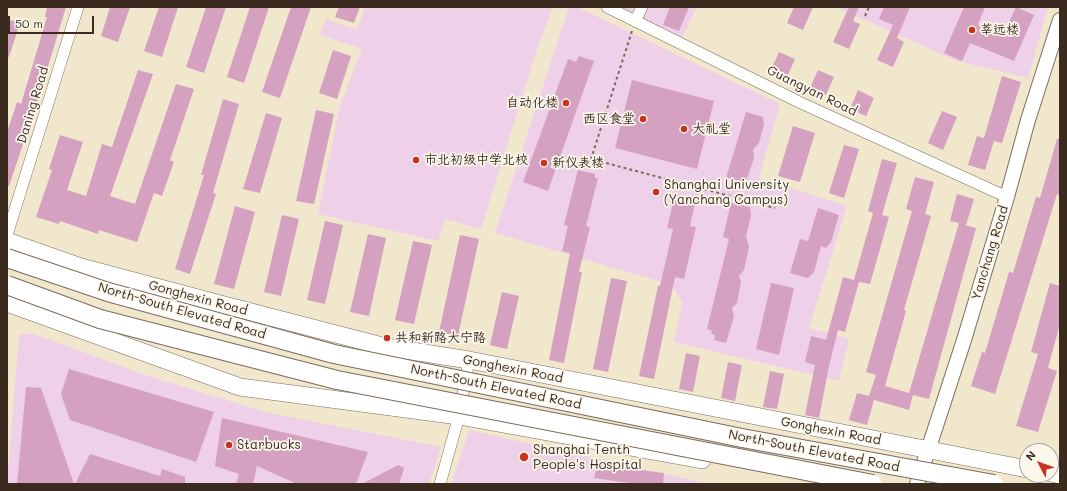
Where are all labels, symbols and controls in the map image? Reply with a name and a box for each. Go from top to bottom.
scale bar [10,8,96,34]
text: 50 m [15,15,43,31]
place label: 莘远楼 [980,22,1019,38]
marker: 莘远楼 [967,25,977,35]
street label: Guangyan Road [764,62,860,120]
street label: Daning Road [14,65,52,145]
place label: 自动化楼 [506,95,558,111]
marker: 自动化楼 [561,98,571,108]
place label: 西区食堂 [583,111,635,127]
marker: 西区食堂 [638,114,648,124]
place label: 大礼堂 [692,121,731,137]
marker: 大礼堂 [679,124,689,134]
place label: 市北初级中学北校 [424,152,528,168]
marker: 市北初级中学北校 [411,155,421,165]
place label: 新仪表楼 [552,155,604,171]
marker: 新仪表楼 [539,158,549,168]
place label: Shanghai University (Yanchang Campus) [664,177,789,208]
marker: Shanghai University (Yanchang Campus) [651,187,661,197]
street label: Yanchang Road [968,204,1012,302]
street label: Gonghexin Road [147,277,249,319]
street label: North-South Elevated Road [96,280,268,342]
place label: 共和新路大宁路 [395,330,486,346]
marker: 共和新路大宁路 [382,333,392,343]
street label: Gonghexin Road [462,352,564,386]
street label: North-South Elevated Road [409,361,583,413]
street label: Gonghexin Road [780,414,882,448]
street label: North-South Elevated Road [727,427,901,475]
place label: Starbucks [237,437,301,453]
marker: Starbucks [224,440,234,450]
place label: Shanghai Tenth People's Hospital [533,442,642,473]
north arrow [1019,443,1059,483]
text: N [1022,447,1039,464]
marker: Shanghai Tenth People's Hospital [518,451,530,463]

